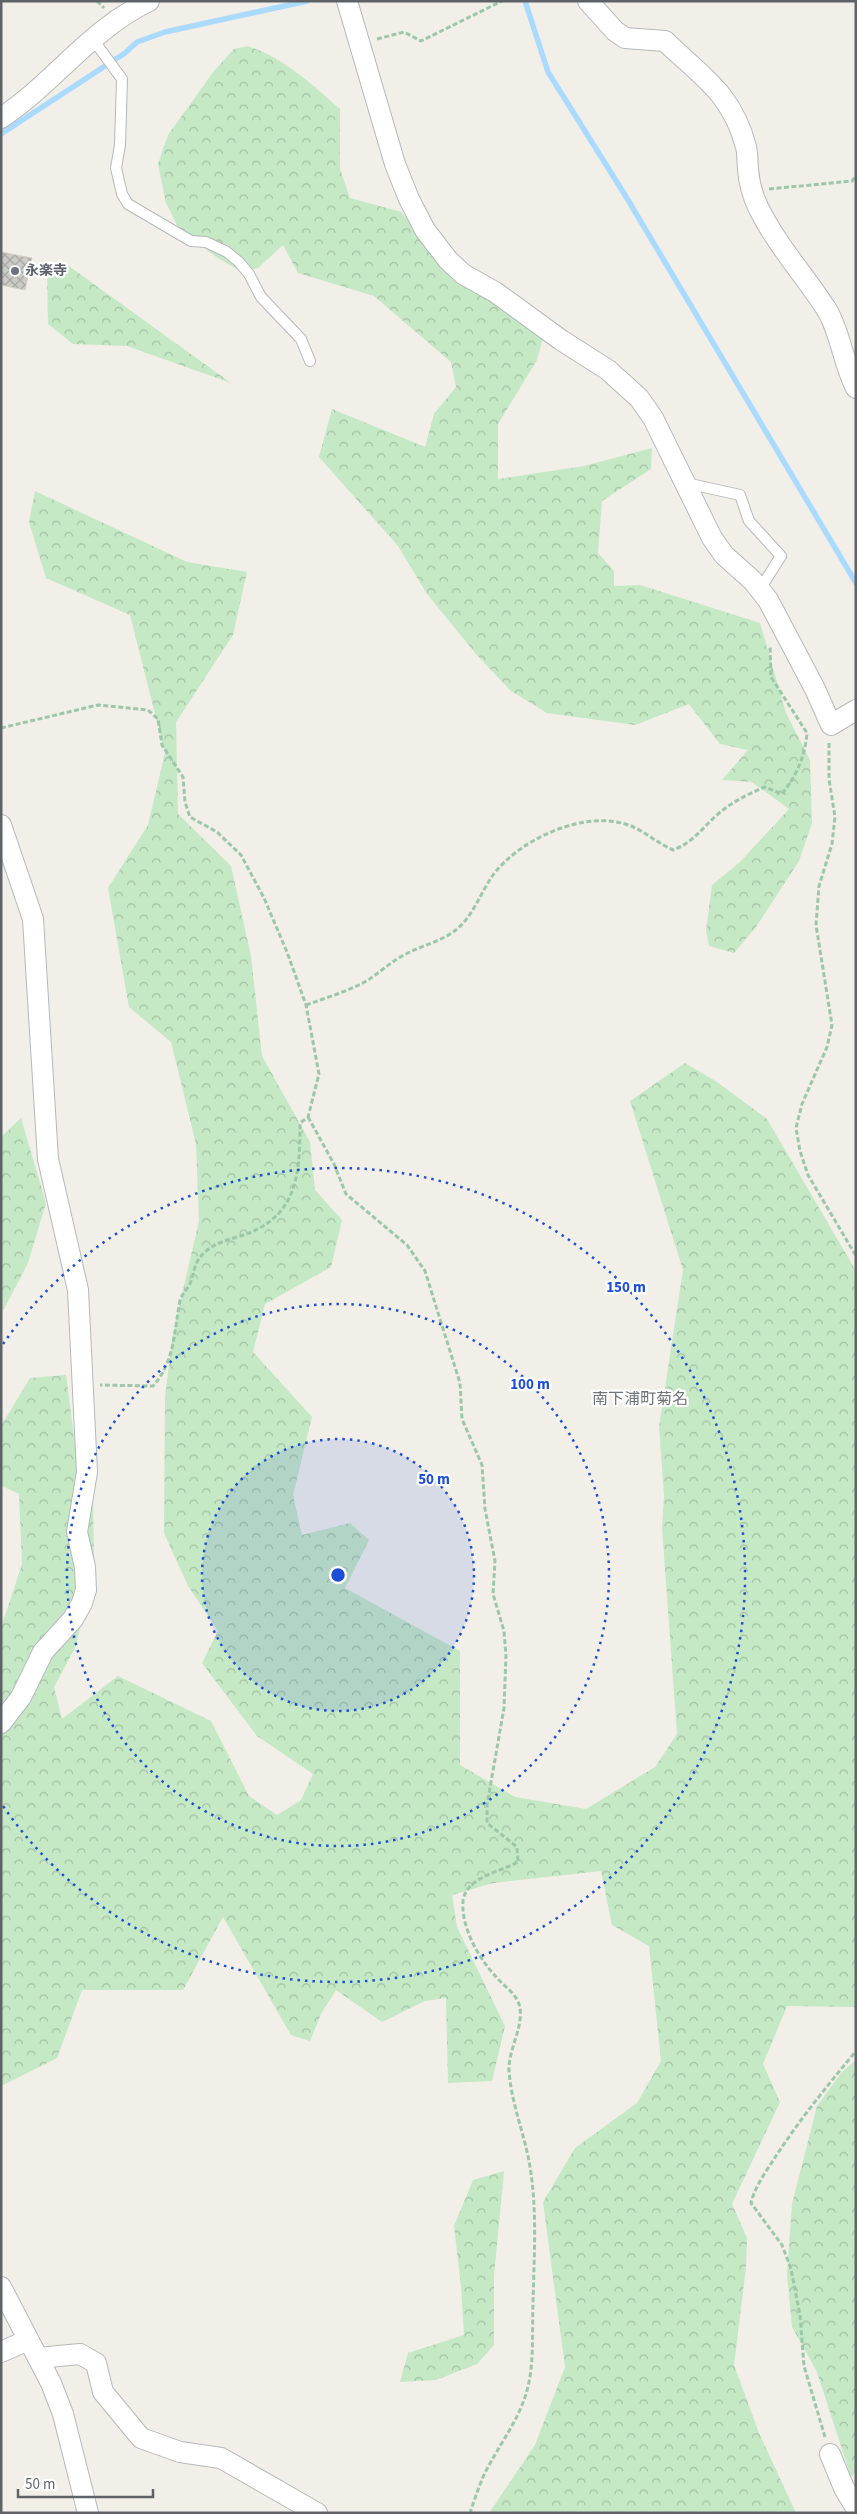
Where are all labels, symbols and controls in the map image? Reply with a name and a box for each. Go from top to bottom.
place label: 永楽寺 [25,261,67,281]
marker: 永楽寺 [9,265,21,277]
text: 150 m [606,1277,646,1298]
text: 100 m [510,1374,550,1395]
district label: 南下浦町菊名 [592,1388,688,1410]
text: 50 m [418,1469,450,1490]
centre of rings [329,1566,347,1584]
scale bar [18,2466,152,2498]
text: 50 m [25,2474,55,2495]

